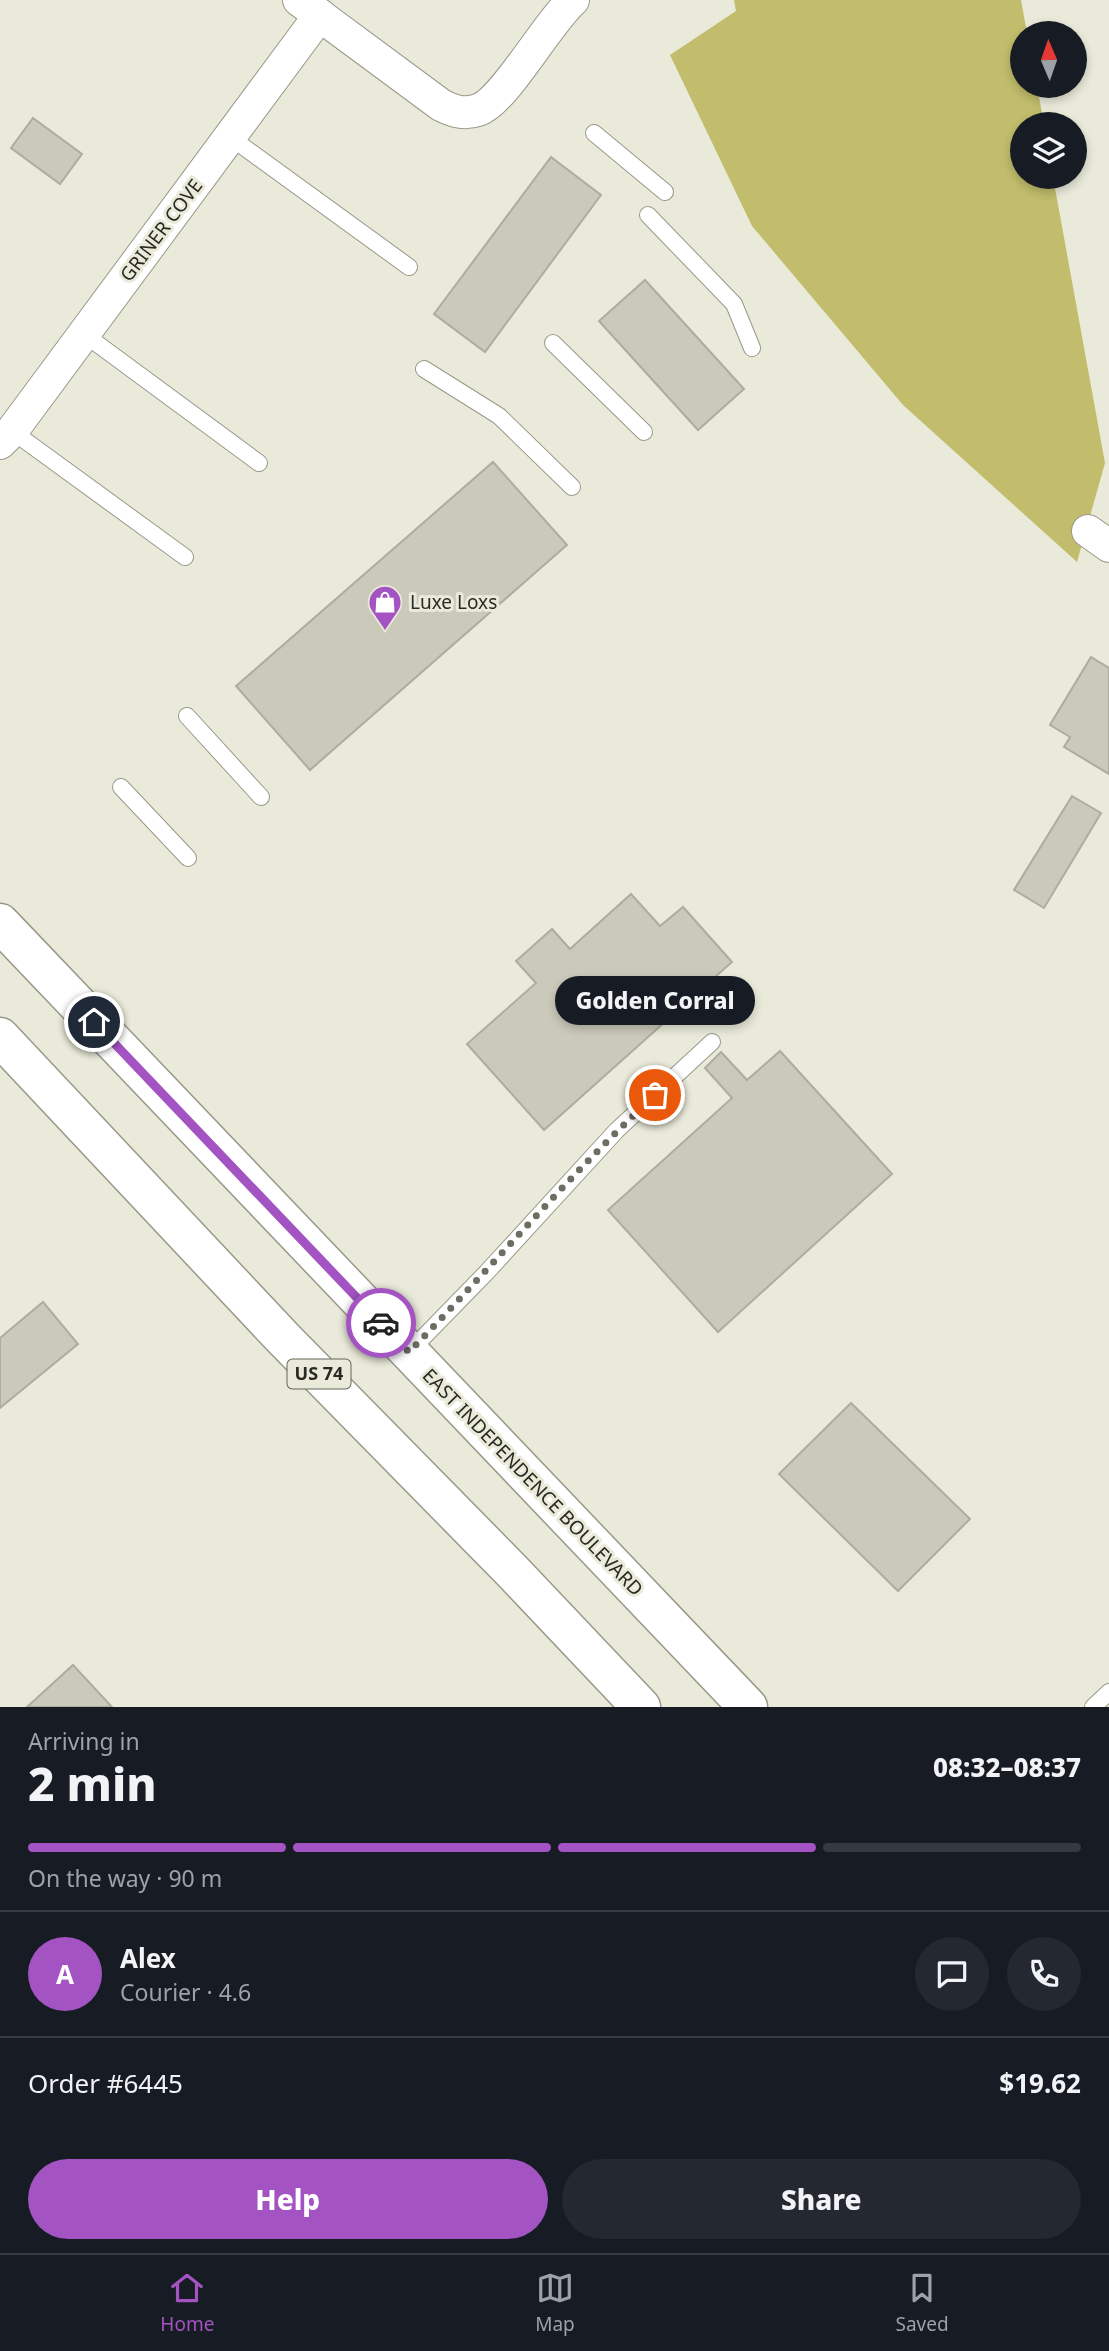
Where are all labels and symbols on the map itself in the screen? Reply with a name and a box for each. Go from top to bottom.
north arrow [1010,21,1087,98]
street label: GRINER COVE [114,173,208,287]
shop icon: Luxe Loxs [366,583,404,632]
place label: Luxe Loxs [410,589,497,615]
callout: Golden Corral [555,976,755,1025]
pin [64,992,124,1052]
pin [625,1065,685,1125]
courier [346,1288,416,1358]
road number: US 74 [288,1359,350,1388]
street label: EAST INDEPENDENCE BOULEVARD [417,1363,649,1601]

